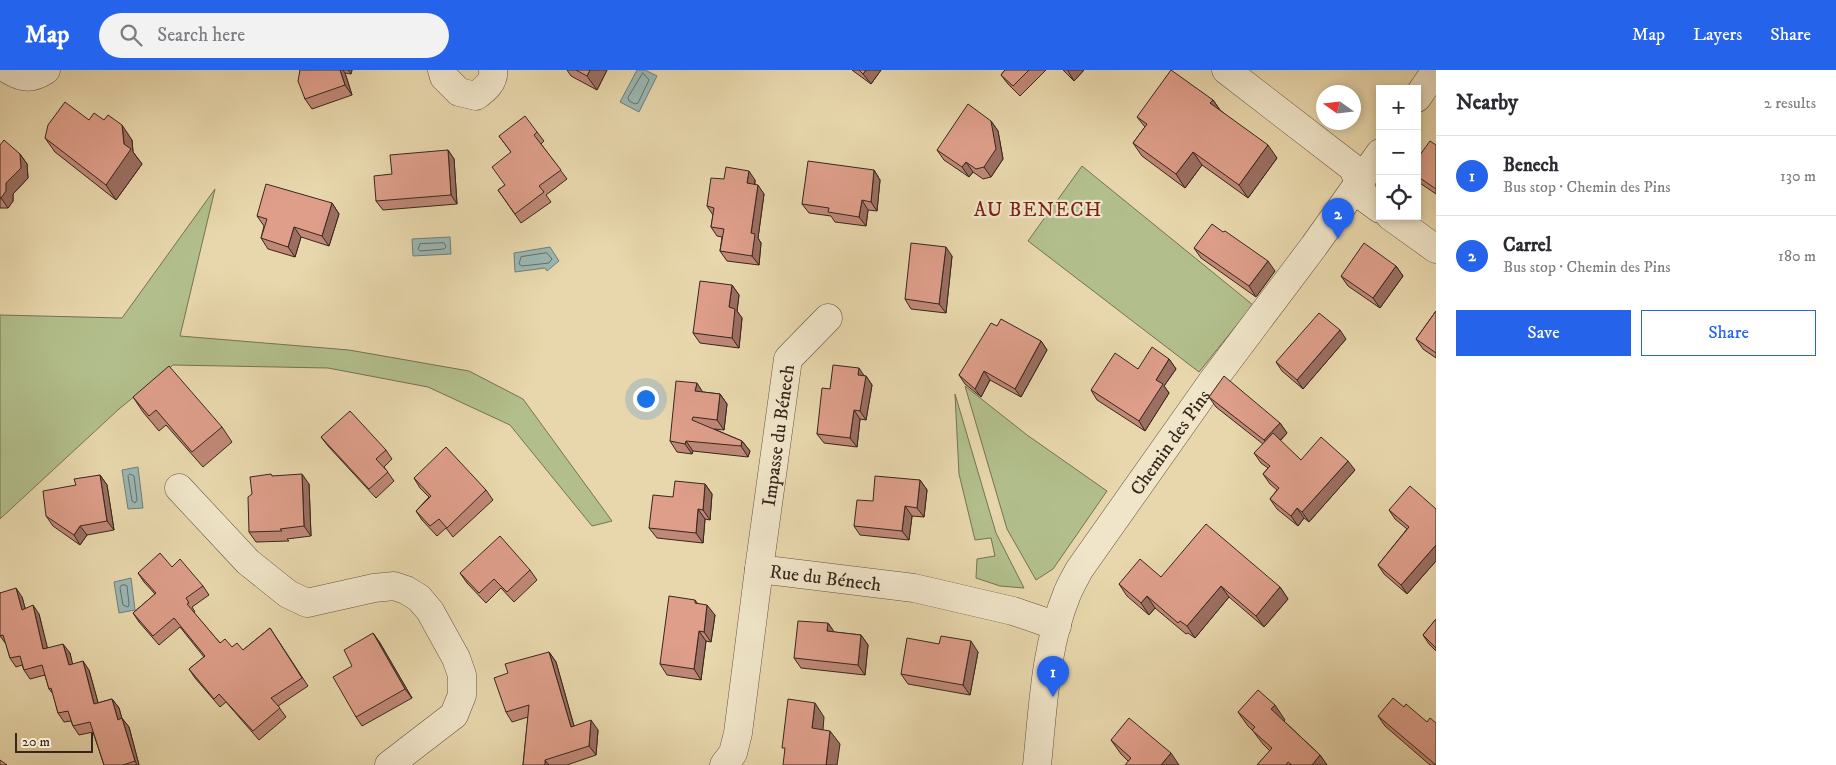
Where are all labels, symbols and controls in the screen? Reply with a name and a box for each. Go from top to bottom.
search box [99,13,449,58]
text: Map [25,20,69,50]
icon: search [117,21,145,49]
text: Search here [157,24,245,47]
text: Map [1632,24,1665,46]
text: Layers [1693,24,1742,46]
text: Share [1770,24,1811,46]
north arrow [1316,85,1361,130]
map controls [1376,85,1421,220]
button: + [1376,85,1421,130]
text: Nearby [1456,90,1518,116]
text: 2 results [1764,93,1816,113]
button: − [1376,130,1421,175]
text: Benech [1503,154,1559,177]
text: 1 [1469,166,1475,186]
text: 130 m [1780,166,1816,186]
button: locate [1376,175,1421,220]
text: Bus stop · Chemin des Pins [1503,177,1671,197]
district label: AU BENECH [974,198,1102,223]
pin: 2 [1322,198,1354,239]
text: Carrel [1503,234,1551,257]
text: 2 [1468,246,1476,266]
text: 180 m [1778,246,1816,266]
text: Bus stop · Chemin des Pins [1503,257,1671,277]
button: Save [1456,310,1631,356]
button: Share [1641,310,1816,356]
street label: Impasse du Bénech [758,363,800,508]
your location [633,386,659,412]
street label: Chemin des Pins [1126,386,1216,500]
street label: Rue du Bénech [768,560,883,597]
pin: 1 [1037,656,1069,697]
scale bar [15,730,92,753]
text: 20 m [22,733,50,751]

